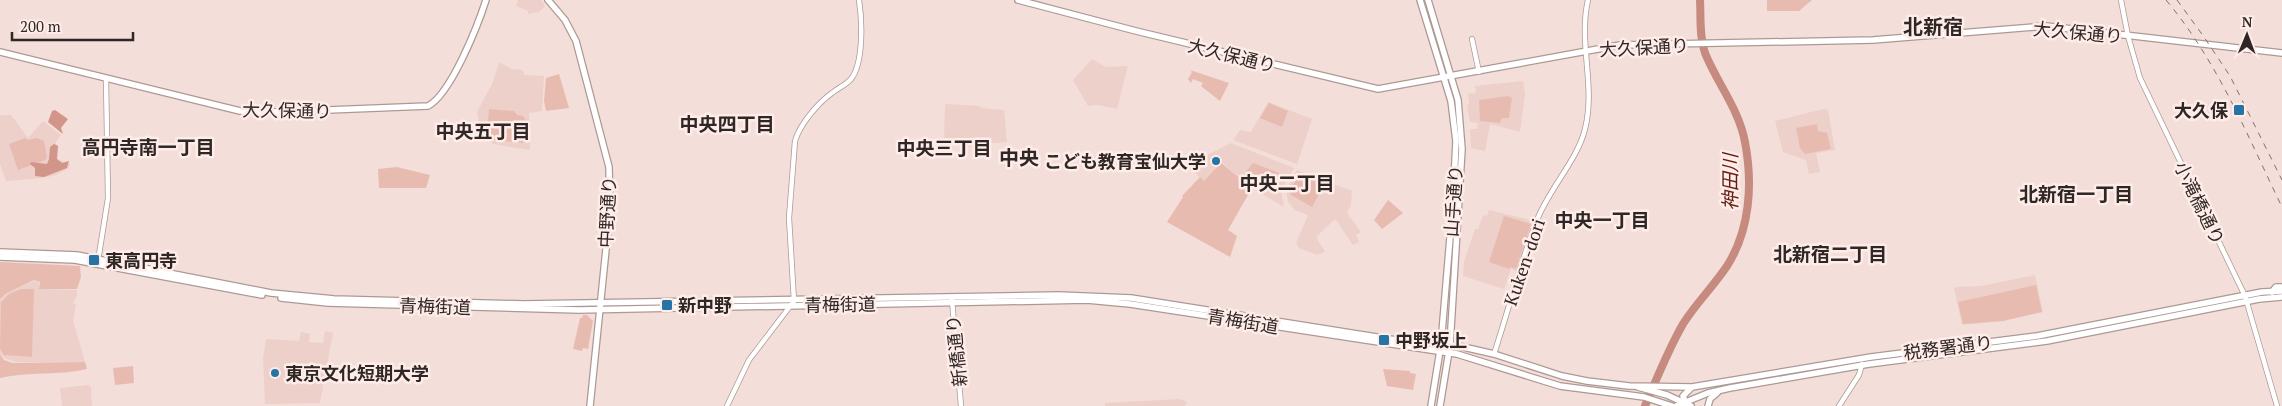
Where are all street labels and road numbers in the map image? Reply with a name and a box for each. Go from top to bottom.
street label: 大久保通り [2032,16,2124,48]
street label: 大久保通り [1185,32,1279,78]
street label: 大久保通り [1598,33,1690,61]
street label: 大久保通り [242,97,332,123]
street label: 小滝橋通り [2169,157,2231,249]
street label: 山手通り [1439,164,1467,238]
street label: 中野通り [593,175,621,249]
street label: Kuken-dori [1498,215,1550,309]
street label: 青梅街道 [804,291,876,317]
street label: 青梅街道 [399,293,471,319]
street label: 青梅街道 [1206,304,1280,338]
street label: 新橋通り [940,314,972,388]
street label: 税務署通り [1902,330,1994,364]

